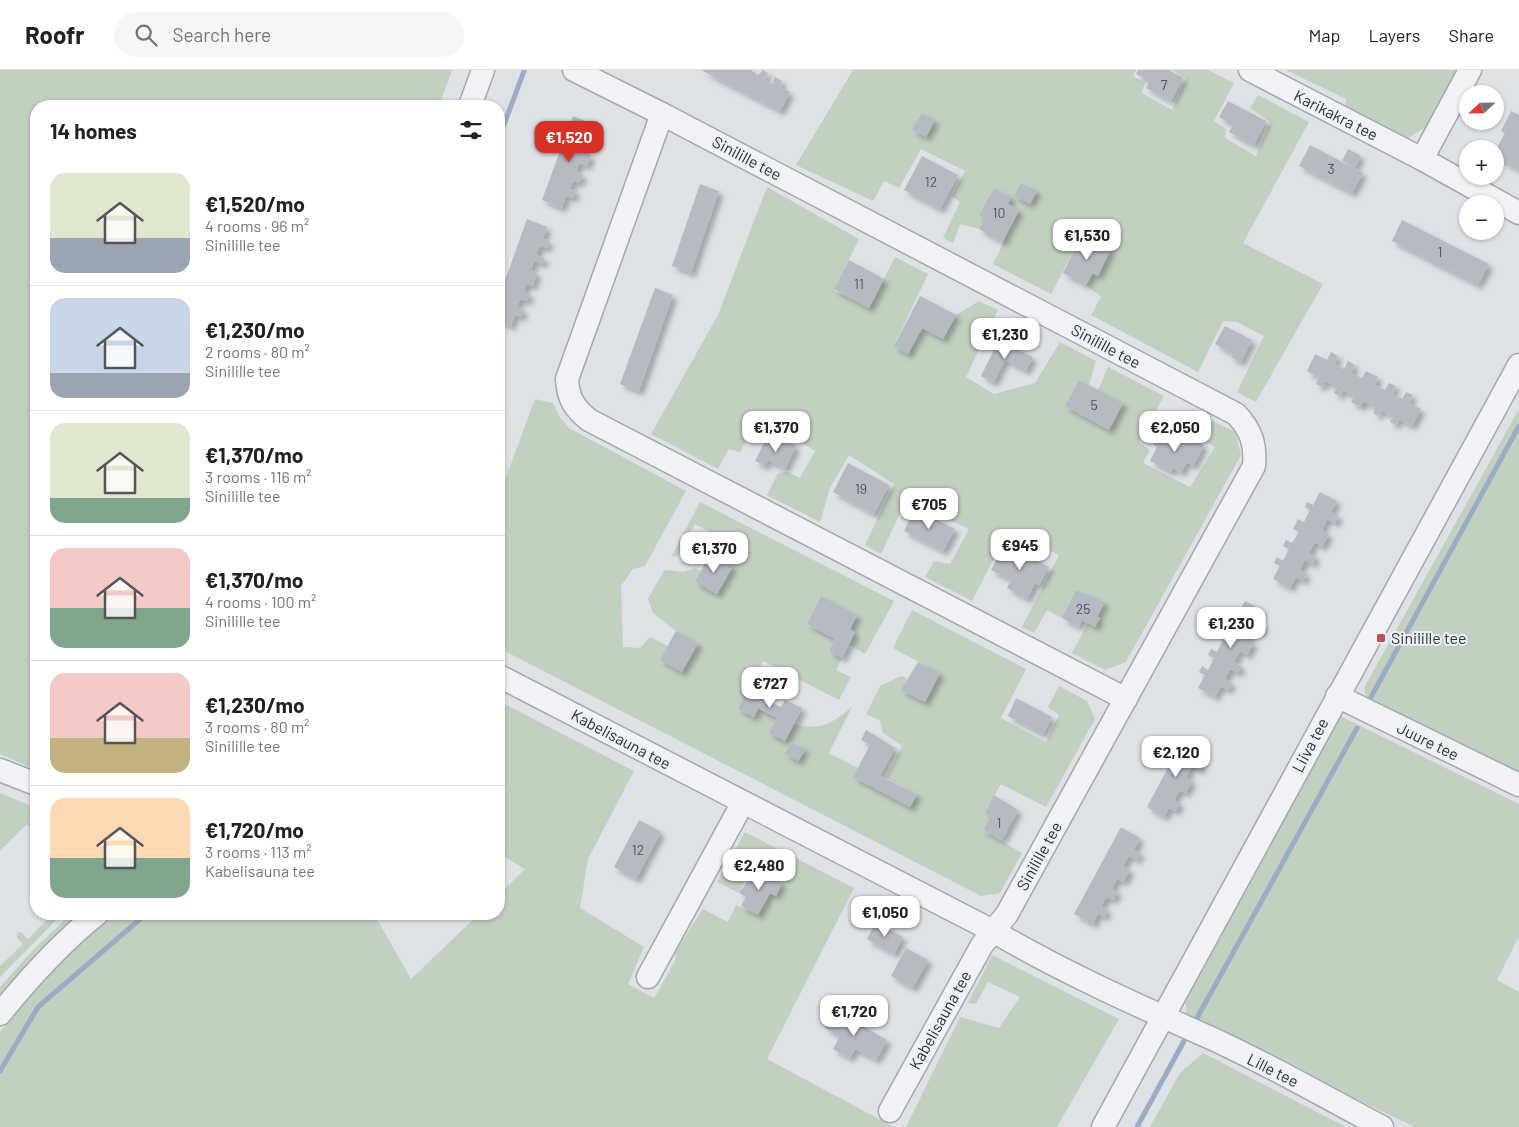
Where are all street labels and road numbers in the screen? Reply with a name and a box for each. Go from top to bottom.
street label: Karikakra tee [1291,85,1381,144]
street label: Sinilille tee [709,131,785,184]
street label: Sinilille tee [1068,319,1144,372]
street label: Kabelisauna tee [568,704,674,773]
street label: Liiva tee [1287,714,1332,775]
street label: Juure tee [1394,717,1462,764]
street label: Sinilille tee [1012,818,1065,893]
street label: Kabelisauna tee [905,967,975,1072]
street label: Lille tee [1244,1049,1302,1090]

